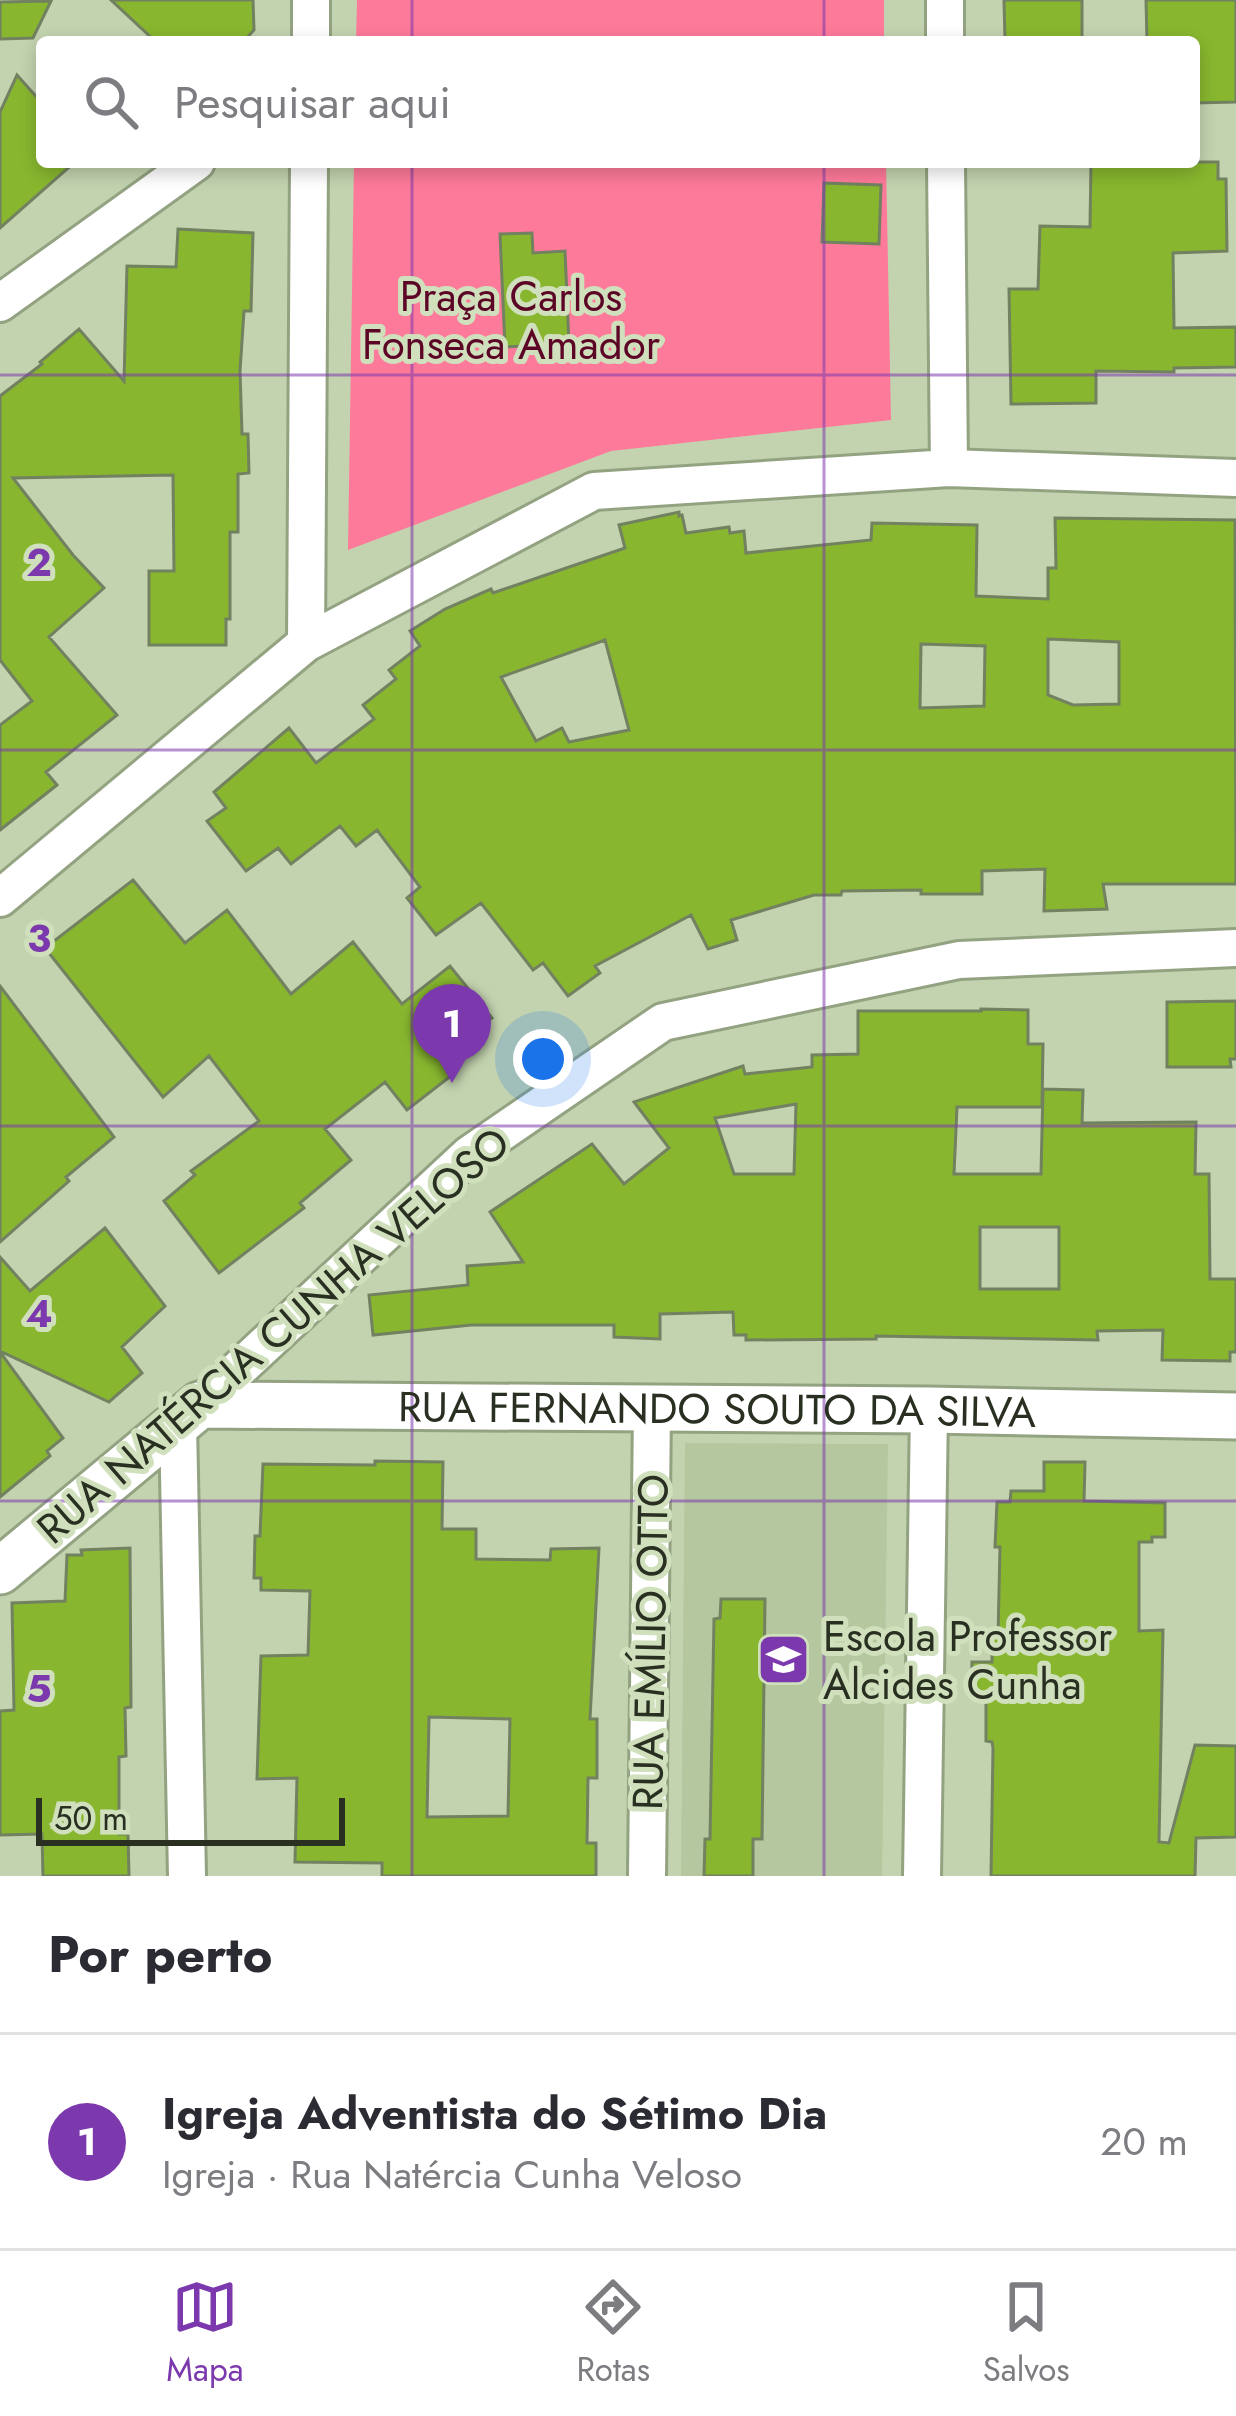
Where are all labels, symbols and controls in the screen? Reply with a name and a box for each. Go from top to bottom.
search box [36,36,1200,168]
icon: search [78,69,144,135]
text: Pesquisar aqui [174,70,451,135]
park label: Praça Carlos Fonseca Amador [362,266,661,375]
text: 2 [26,534,52,591]
text: 3 [27,910,51,967]
pin: 1 [413,984,491,1083]
your location [513,1029,573,1089]
street label: RUA NATÉRCIA CUNHA VELOSO [24,1113,523,1558]
text: 4 [25,1285,53,1342]
street label: RUA FERNANDO SOUTO DA SILVA [398,1376,1037,1443]
street label: RUA EMÍLIO OTTO [617,1474,684,1810]
place label: Escola Professor Alcides Cunha [823,1606,1113,1715]
school or university icon: Escola Professor Alcides Cunha [756,1632,812,1688]
text: 5 [26,1660,52,1717]
scale bar [36,1792,345,1845]
text: 50 m [54,1795,128,1842]
text: Por perto [48,1917,273,1991]
text: Igreja Adventista do Sétimo Dia [162,2081,827,2146]
text: 1 [77,2113,97,2170]
text: 20 m [1100,2113,1188,2170]
text: Igreja · Rua Natércia Cunha Veloso [162,2146,742,2203]
tab: Mapa [166,2274,244,2393]
tab: Rotas [576,2274,650,2393]
tab: Salvos [983,2274,1070,2393]

